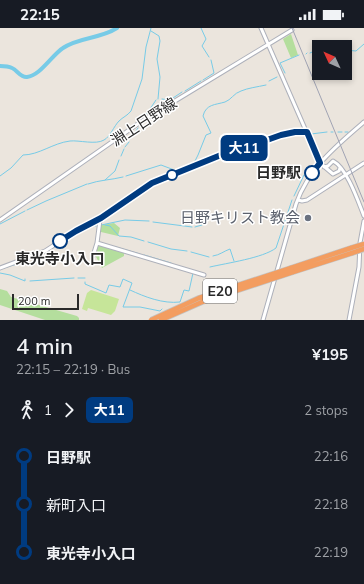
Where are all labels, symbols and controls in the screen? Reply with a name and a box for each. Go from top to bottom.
text: 22:15 [20,5,60,24]
north arrow [312,40,352,80]
map controls [312,40,352,80]
street label: 淵上日野線 [107,93,180,150]
line badge: 大11 [221,135,267,161]
text: 大11 [229,139,259,157]
place label: 日野駅 [256,163,301,182]
marker: 日野駅 [304,165,320,181]
unlabelled marker [166,169,178,181]
place label: 日野キリスト教会 [180,208,300,227]
marker: 日野キリスト教会 [303,213,313,223]
marker: 東光寺小入口 [52,233,68,249]
place label: 東光寺小入口 [15,249,105,268]
road number: E20 [203,279,237,303]
scale bar [12,292,79,311]
text: 200 m [18,294,50,308]
text: 4 min [16,332,73,360]
text: ¥195 [312,345,348,364]
text: 22:15 – 22:19 · Bus [16,361,130,377]
icon: walk [16,399,38,421]
icon: forward [58,399,80,421]
text: 大11 [94,401,125,419]
text: 1 [44,402,52,418]
text: 2 stops [304,402,348,418]
text: 日野駅 [46,448,91,467]
text: 22:16 [314,448,348,464]
text: 新町入口 [46,496,106,515]
text: 22:18 [314,496,348,512]
text: 東光寺小入口 [46,544,136,563]
text: 22:19 [314,544,348,560]

